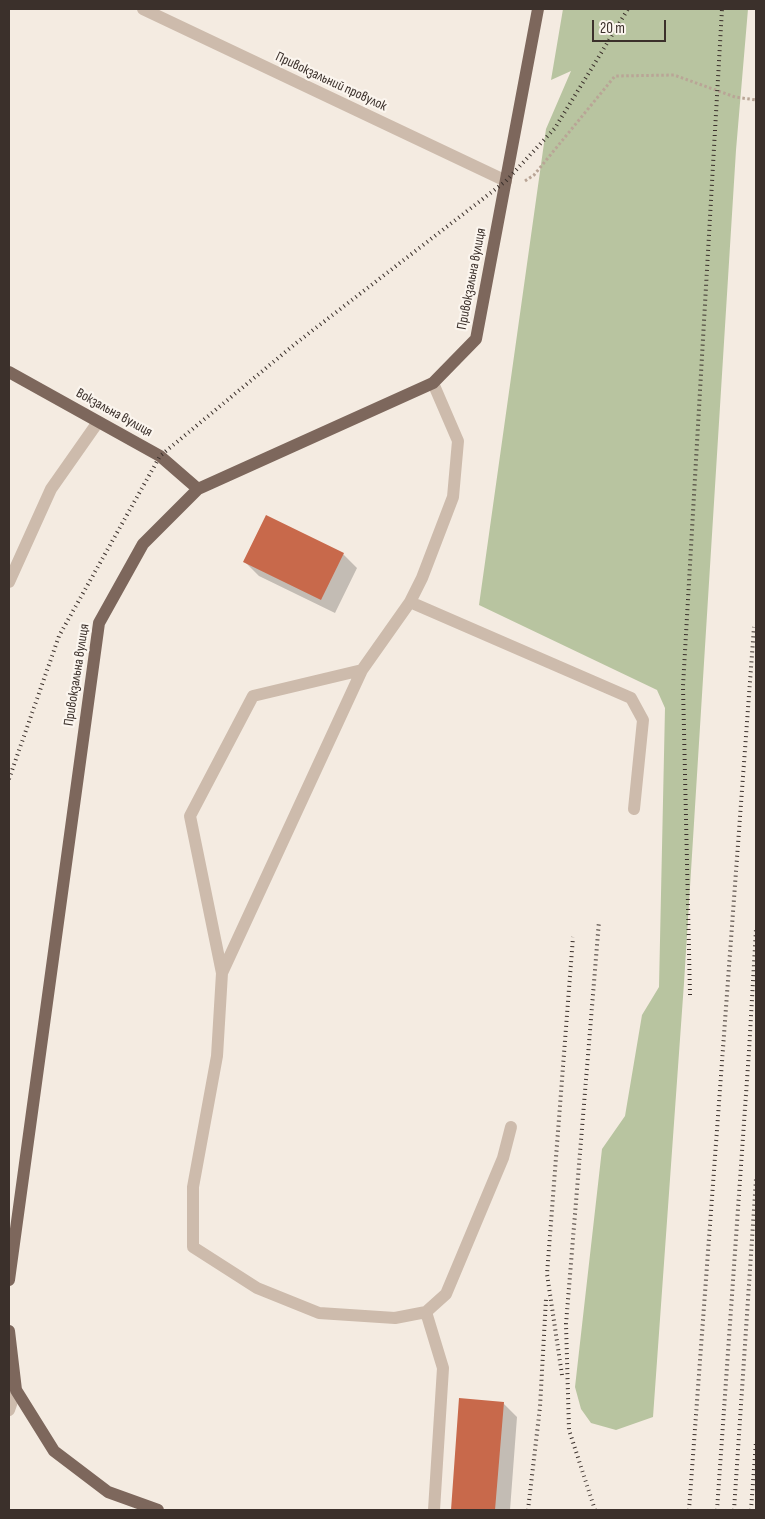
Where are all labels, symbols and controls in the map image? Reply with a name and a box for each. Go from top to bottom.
scale bar [595,10,669,42]
text: 20 m [600,19,625,38]
street label: Привокзальний провулок [273,49,389,115]
street label: Привокзальна вулиця [454,227,490,331]
street label: Вокзальна вулиця [73,385,155,441]
street label: Привокзальна вулиця [61,623,93,727]

